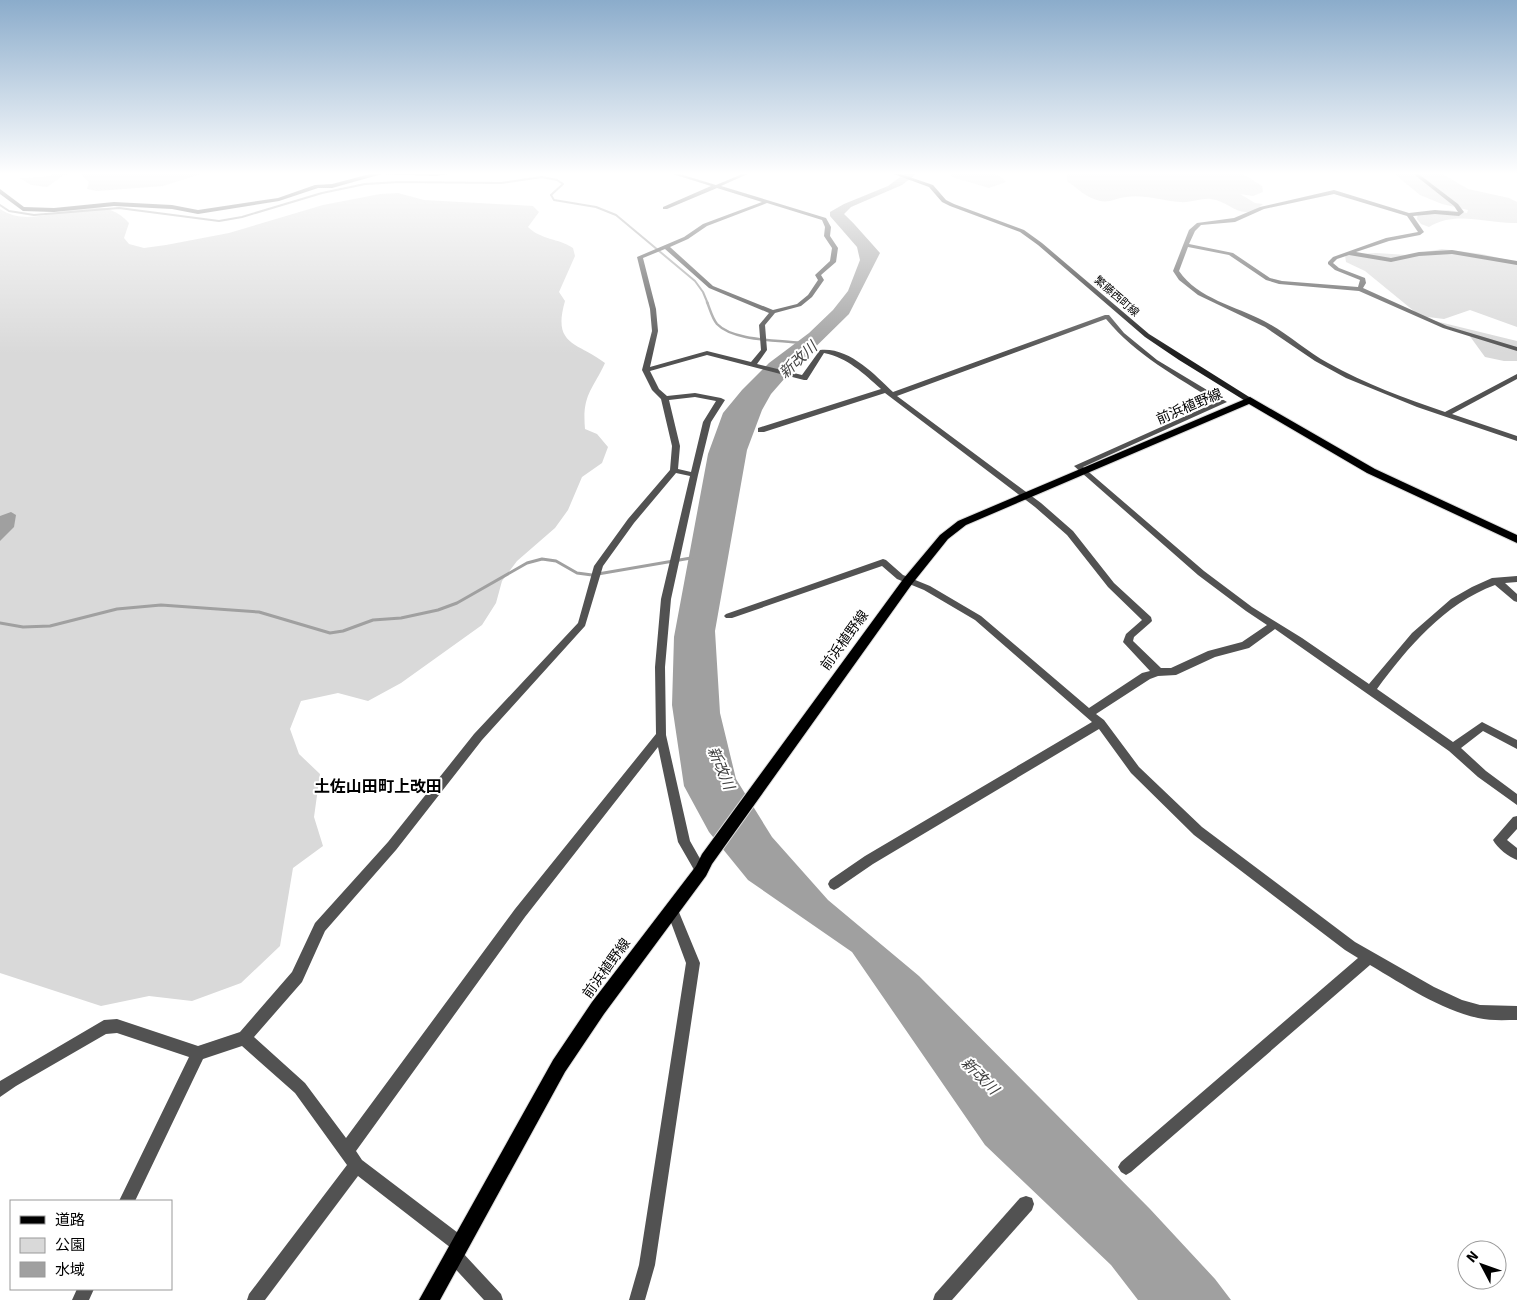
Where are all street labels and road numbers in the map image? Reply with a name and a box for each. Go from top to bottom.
street label: 繁藤西町線 [1092,273,1142,319]
street label: 前浜植野線 [1154,385,1225,428]
street label: 前浜植野線 [817,607,872,674]
street label: 前浜植野線 [579,935,634,1002]

